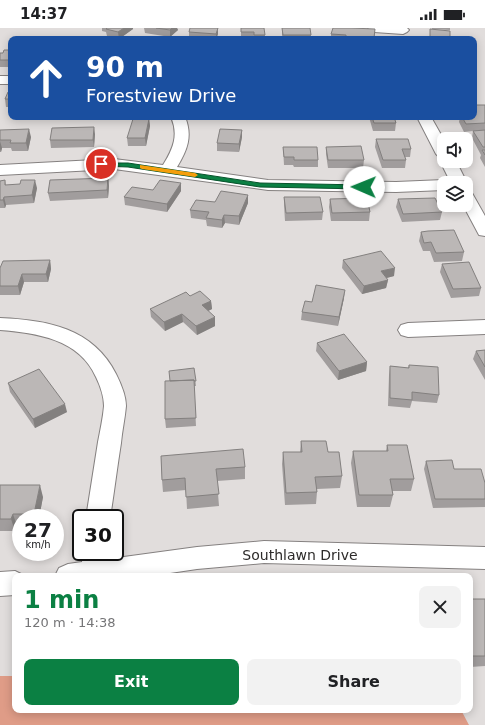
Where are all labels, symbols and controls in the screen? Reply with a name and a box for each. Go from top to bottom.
text: 14:37 [20,5,68,23]
text: 90 m [86,51,164,84]
icon: ahead [20,52,72,104]
text: Forestview Drive [86,85,236,106]
map controls [437,132,473,212]
button: sound [437,132,473,168]
pin [84,147,118,181]
icon: arrive [90,153,112,175]
position arrow [343,166,385,208]
button: layers [437,176,473,212]
speed limit sign: 30 [72,509,124,561]
text: 27 [24,518,52,542]
text: km/h [25,539,51,550]
street label: Southlawn Drive [242,547,358,563]
text: 1 min [24,586,99,614]
button: close [419,586,461,628]
text: 120 m · 14:38 [24,615,115,630]
button: Exit [24,659,239,705]
button: Share [247,659,461,705]

